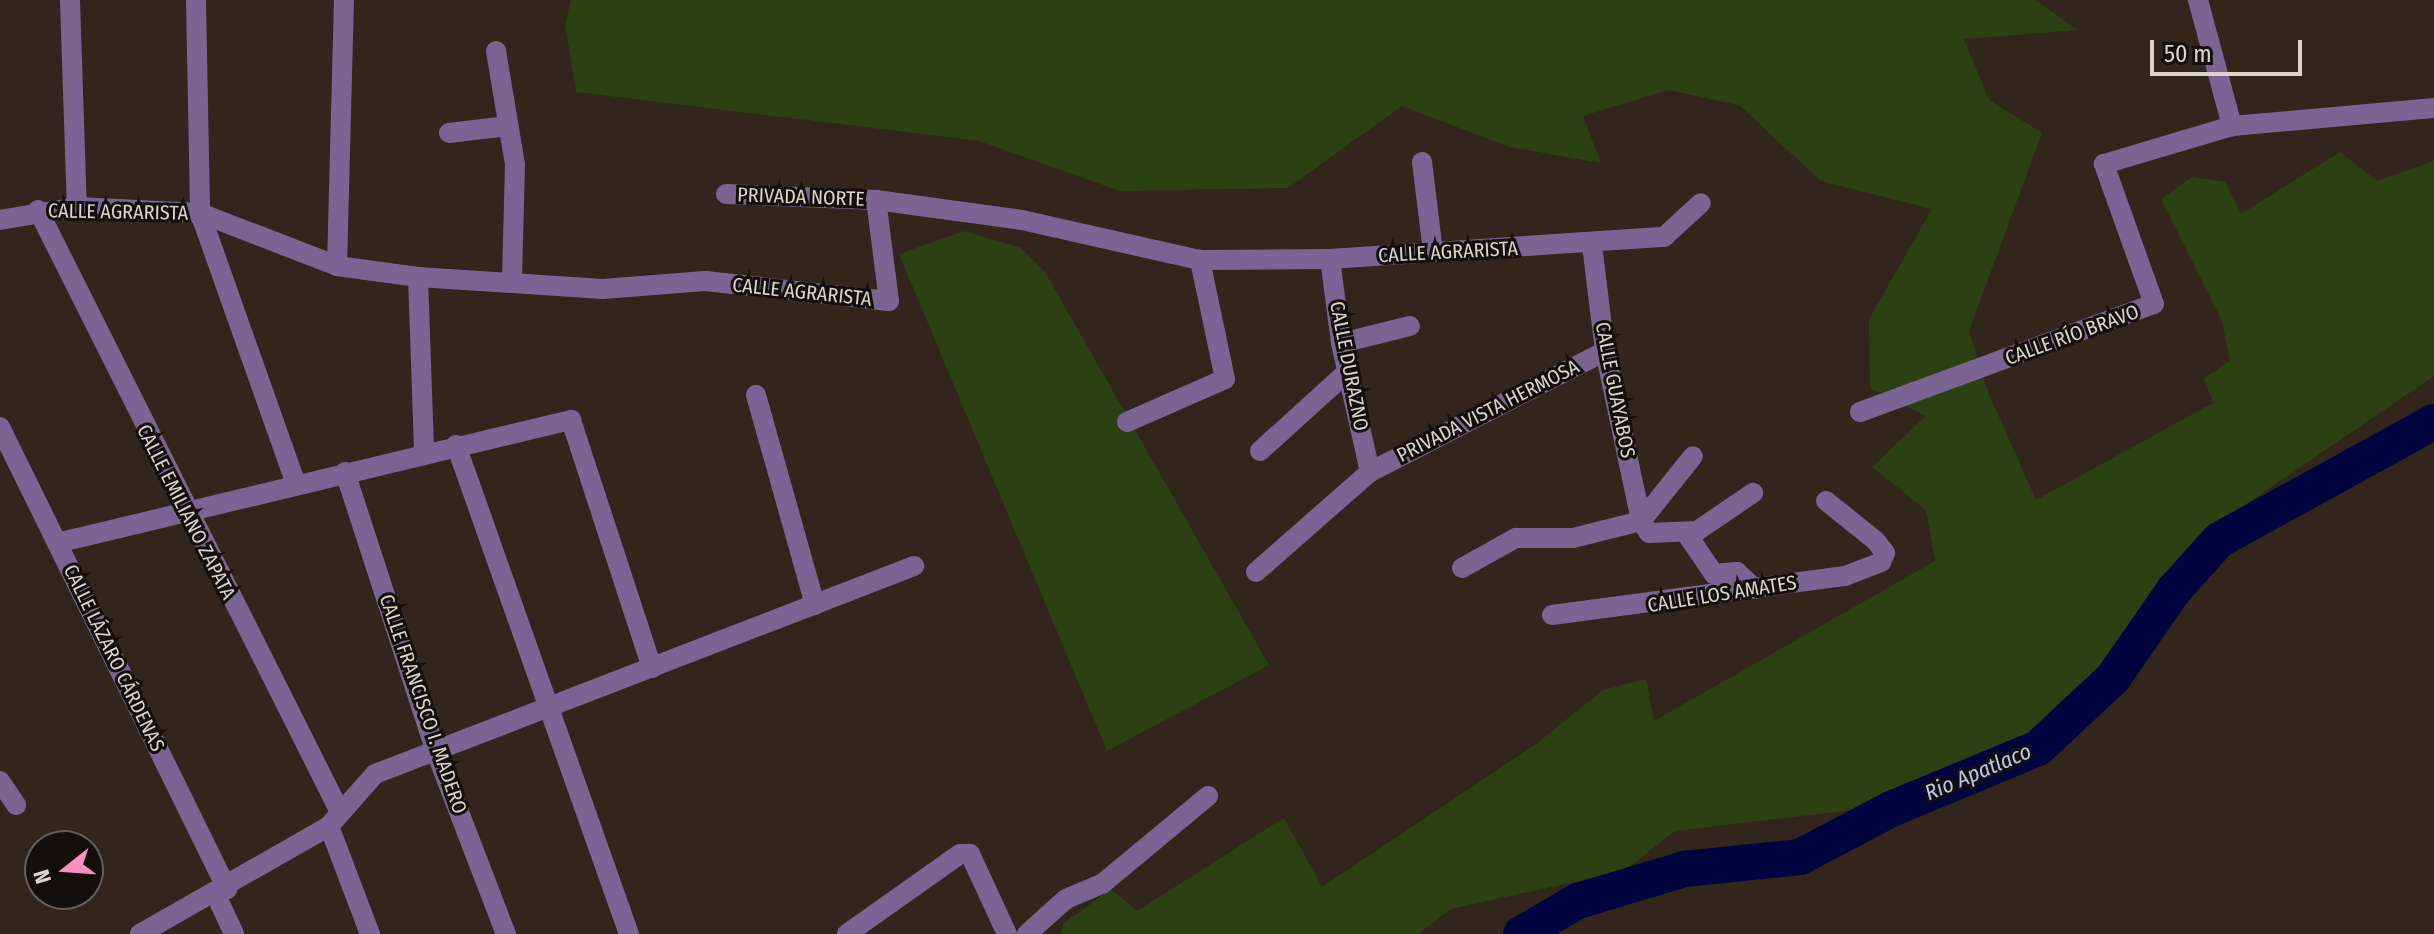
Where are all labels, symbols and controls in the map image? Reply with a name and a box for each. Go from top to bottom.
scale bar [2154,24,2306,74]
text: 50 m [2164,40,2212,68]
street label: PRIVADA NORTE [737,183,865,211]
street label: CALLE AGRARISTA [48,199,188,225]
street label: CALLE AGRARISTA [1377,236,1519,268]
street label: CALLE AGRARISTA [731,273,873,311]
street label: CALLE DURAZNO [1325,299,1373,433]
street label: CALLE RÍO BRAVO [2002,300,2142,370]
street label: CALLE GUAYABOS [1590,320,1640,460]
street label: PRIVADA VISTA HERMOSA [1393,355,1583,467]
street label: CALLE EMILIANO ZAPATA [132,421,240,603]
street label: CALLE LÁZARO CÁRDENAS [58,561,170,755]
street label: CALLE LOS AMATES [1646,570,1798,618]
street label: CALLE FRANCISCO I. MADERO [374,591,472,817]
water label: Rio Apatlaco [1921,738,2035,806]
north arrow [24,830,104,910]
text: N [28,866,57,887]

